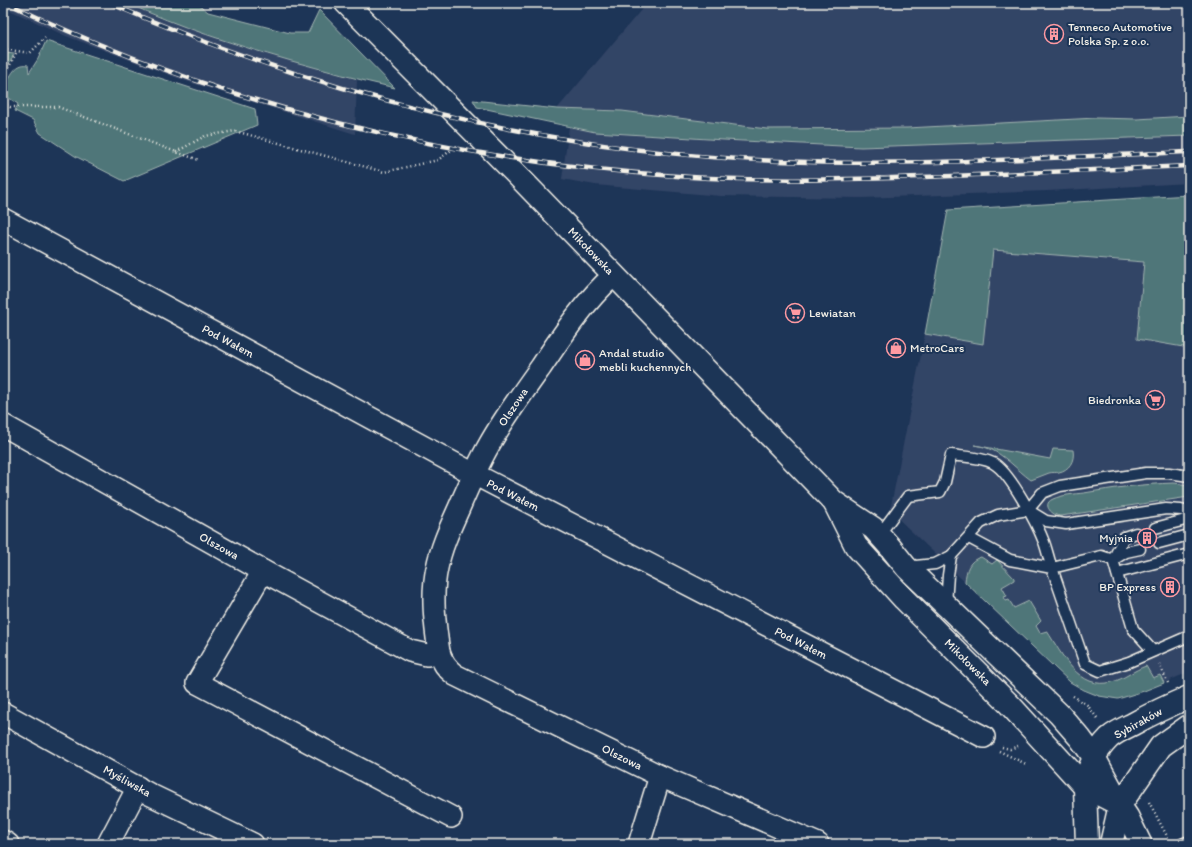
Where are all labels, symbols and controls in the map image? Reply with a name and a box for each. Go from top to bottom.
place label: Tenneco Automotive Polska Sp. z o.o. [1068,20,1172,48]
building icon: Tenneco Automotive Polska Sp. z o.o. [1043,23,1065,45]
street label: Mikołowska [565,224,618,278]
supermarket icon: Lewiatan [784,302,806,324]
place label: Lewiatan [809,306,856,320]
street label: Pod Wałem [200,321,257,361]
shop icon: MetroCars [885,337,907,359]
place label: MetroCars [910,341,964,355]
place label: Andal studio mebli kuchennych [599,346,691,374]
shop icon: Andal studio mebli kuchennych [574,349,596,371]
street label: Olszowa [495,385,531,429]
supermarket icon: Biedronka [1144,389,1166,411]
place label: Biedronka [1088,393,1142,407]
street label: Pod Wałem [484,476,542,514]
building icon: Myjnia [1136,527,1158,549]
street label: Olszowa [197,529,241,563]
place label: Myjnia [1099,531,1133,545]
building icon: BP Express [1159,576,1181,598]
place label: BP Express [1099,580,1156,594]
street label: Pod Wałem [772,624,830,662]
street label: Mikołowska [942,636,995,689]
street label: Sybiraków [1112,704,1164,742]
street label: Olszowa [600,741,645,773]
street label: Myśliwska [101,762,153,800]

